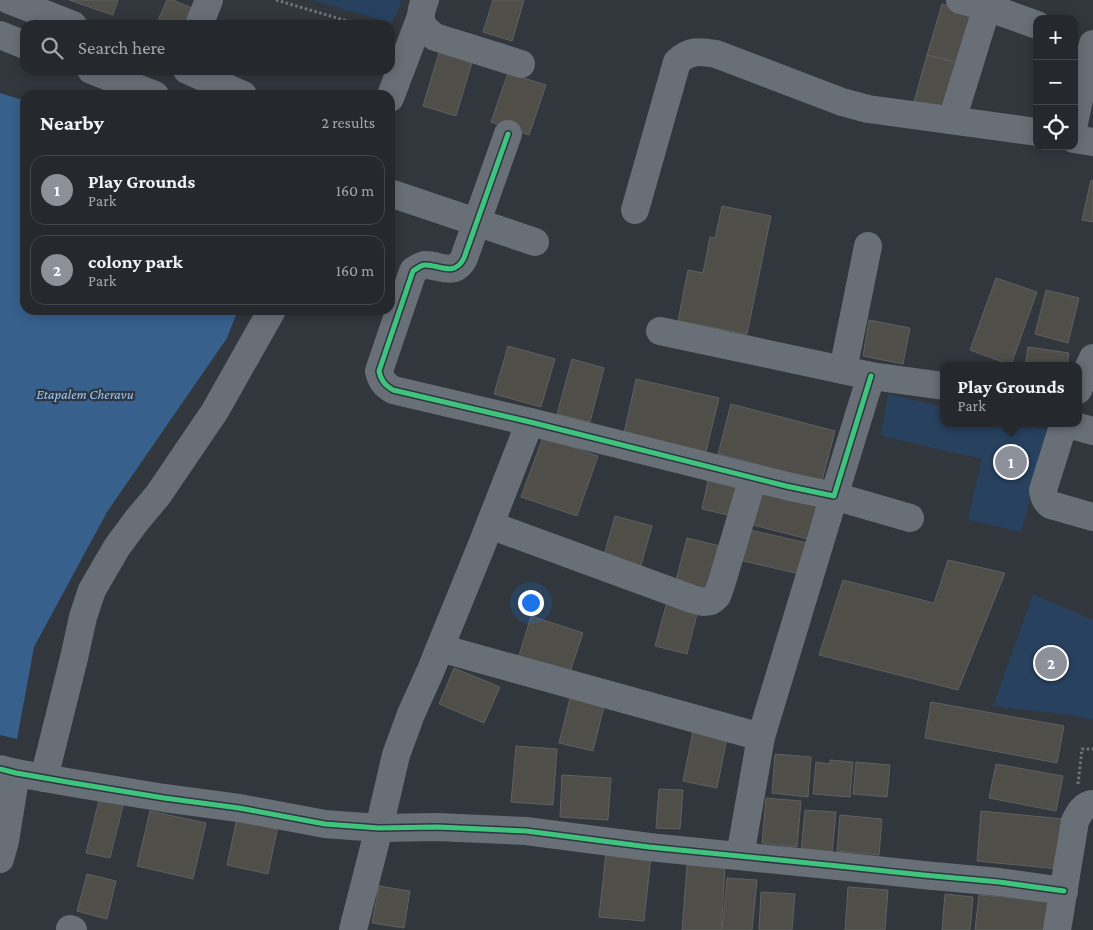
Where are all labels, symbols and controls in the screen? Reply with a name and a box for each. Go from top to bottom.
map controls [1033,15,1078,150]
button: + [1033,15,1078,60]
search box [20,20,395,75]
icon: search [38,34,66,62]
text: Search here [78,37,165,58]
button: − [1033,60,1078,105]
button: locate [1033,105,1078,150]
text: Nearby [40,111,104,135]
text: 2 results [322,114,375,131]
text: Play Grounds [88,171,195,192]
text: 1 [54,182,60,199]
text: 160 m [336,182,374,199]
text: Park [88,192,116,209]
text: colony park [88,251,183,272]
text: 2 [53,262,61,279]
text: 160 m [336,262,374,279]
text: Park [88,272,116,289]
popup [940,362,1082,427]
text: Play Grounds [957,376,1065,397]
water label: Etapalem Cheravu [36,386,134,402]
text: Park [957,397,986,414]
pin: 1 [995,443,1027,481]
your location [518,590,544,616]
pin: 2 [1035,644,1067,682]

